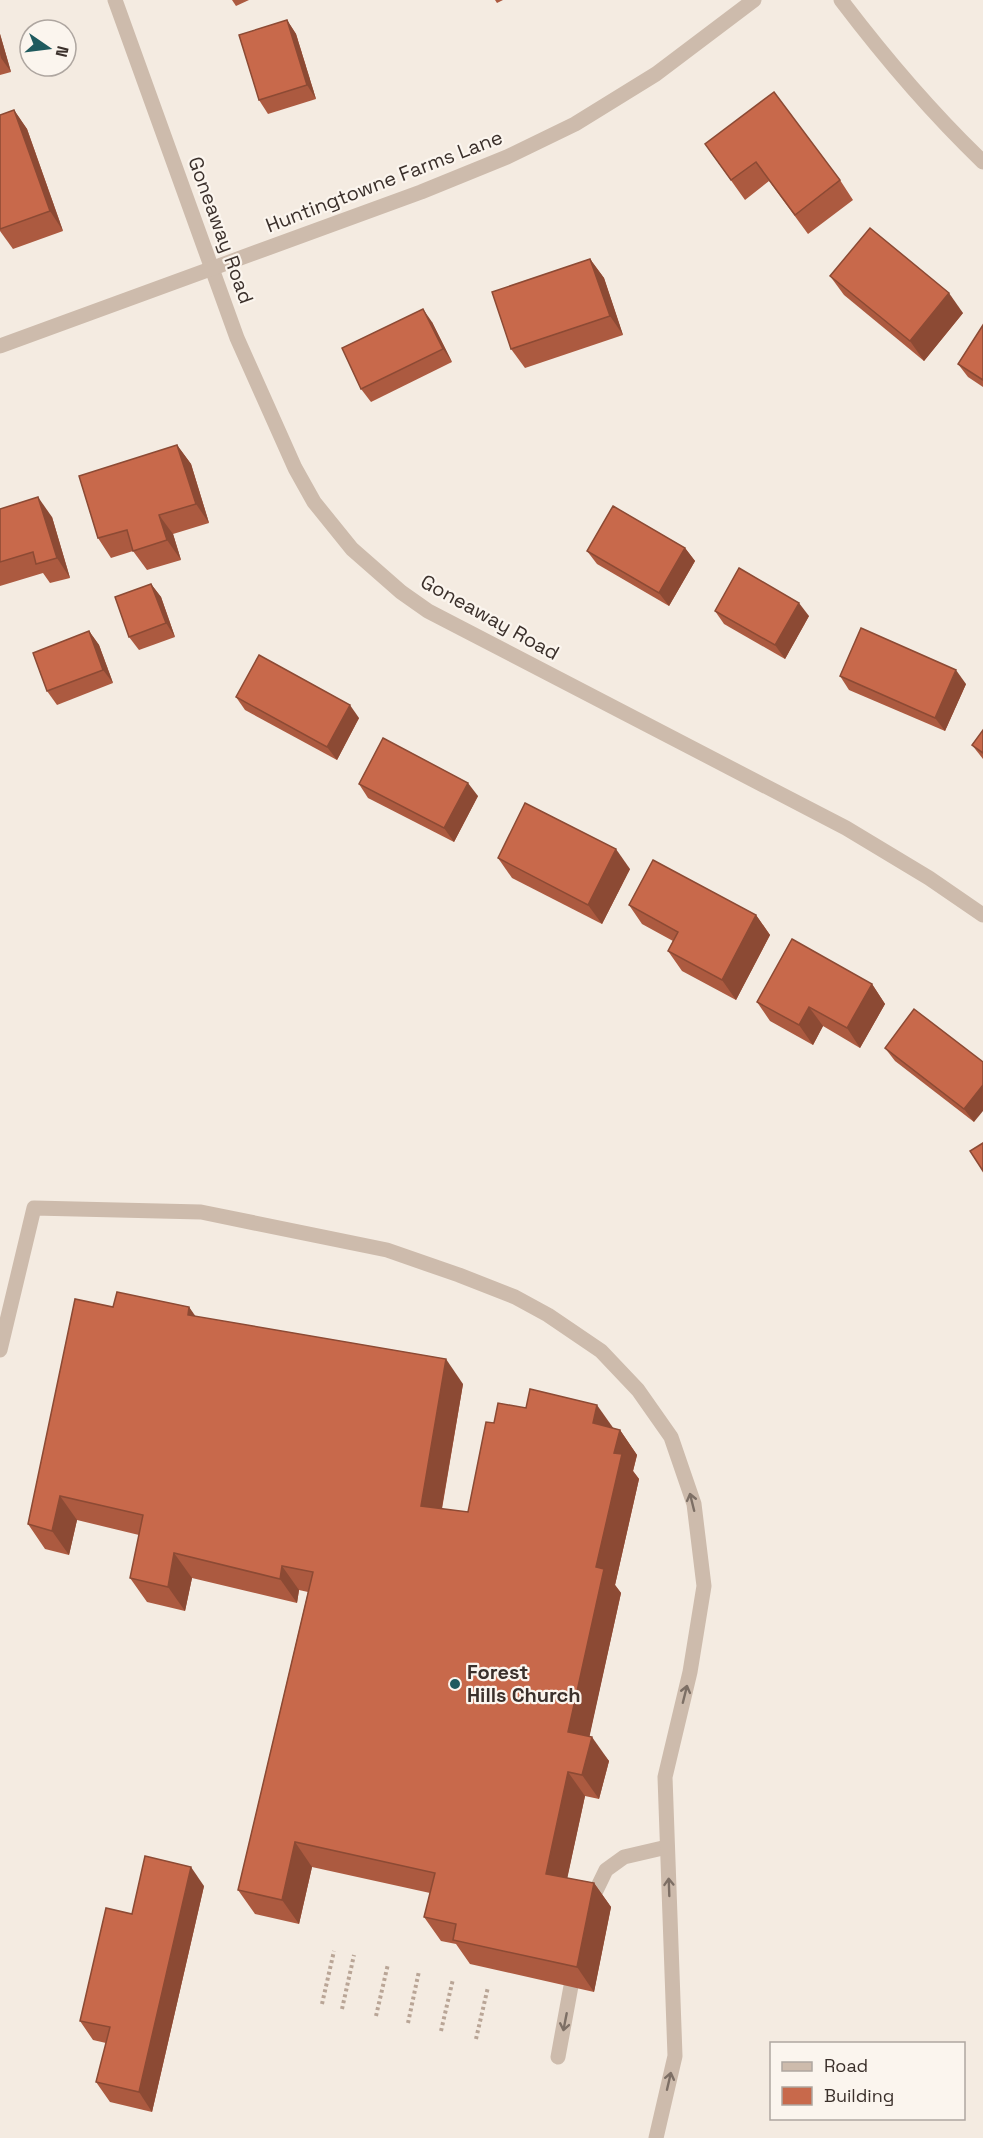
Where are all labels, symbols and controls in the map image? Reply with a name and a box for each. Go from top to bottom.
north arrow [18,18,78,78]
text: N [51,44,74,59]
street label: Huntingtowne Farms Lane [262,124,506,238]
street label: Goneaway Road [182,153,260,307]
street label: Goneaway Road [416,568,564,666]
one-way arrow [686,1493,698,1512]
place label: Forest Hills Church [467,1659,581,1708]
marker: Forest Hills Church [448,1677,462,1691]
one-way arrow [679,1685,691,1704]
one-way arrow [663,1877,674,1897]
one-way arrow [559,2012,570,2031]
legend [770,2042,965,2120]
text: Road [824,2054,868,2077]
one-way arrow [663,2072,675,2091]
text: Building [824,2084,894,2107]

